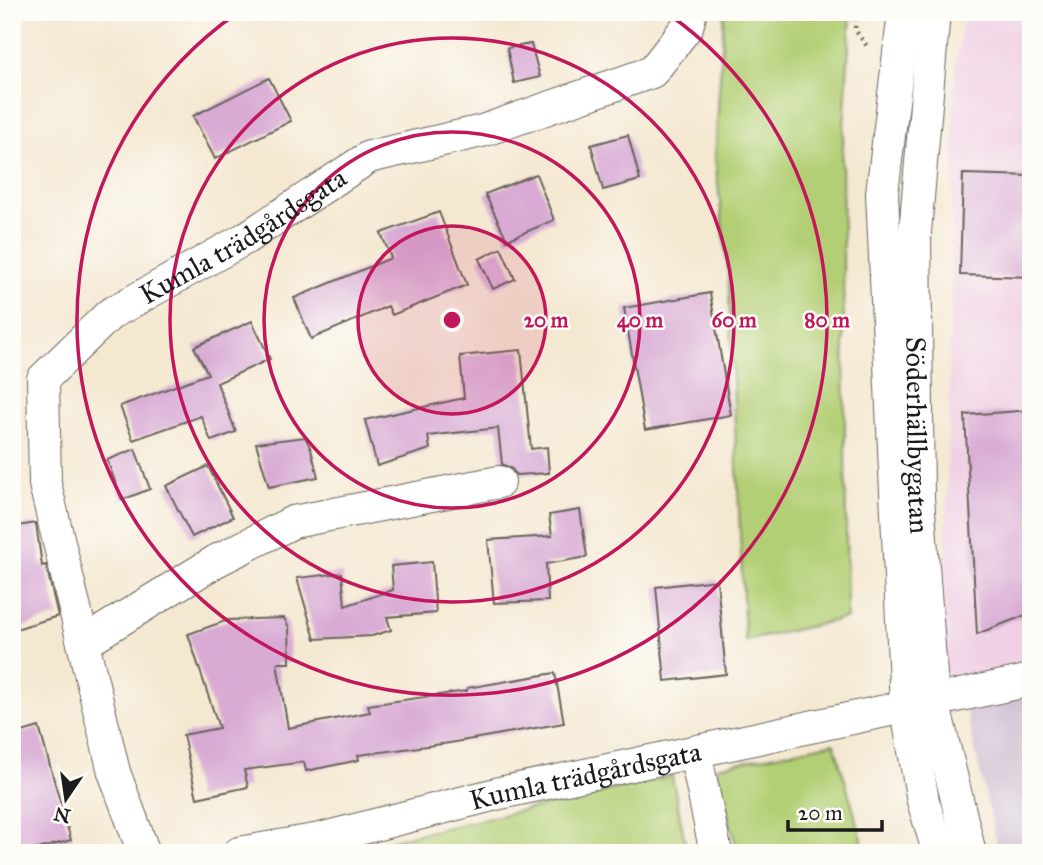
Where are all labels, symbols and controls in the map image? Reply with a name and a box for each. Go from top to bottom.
street label: Kumla trädgårdsgata [133,160,353,312]
text: 20 m [524,307,569,333]
text: 40 m [617,307,663,333]
text: 60 m [711,307,757,333]
text: 80 m [804,307,850,333]
centre of rings [440,308,464,332]
street label: Söderhällbygatan [898,336,938,535]
street label: Kumla trädgårdsgata [466,734,704,818]
north arrow [32,764,102,834]
scale bar [788,788,882,832]
text: 20 m [798,800,843,826]
text: N [52,802,73,828]

